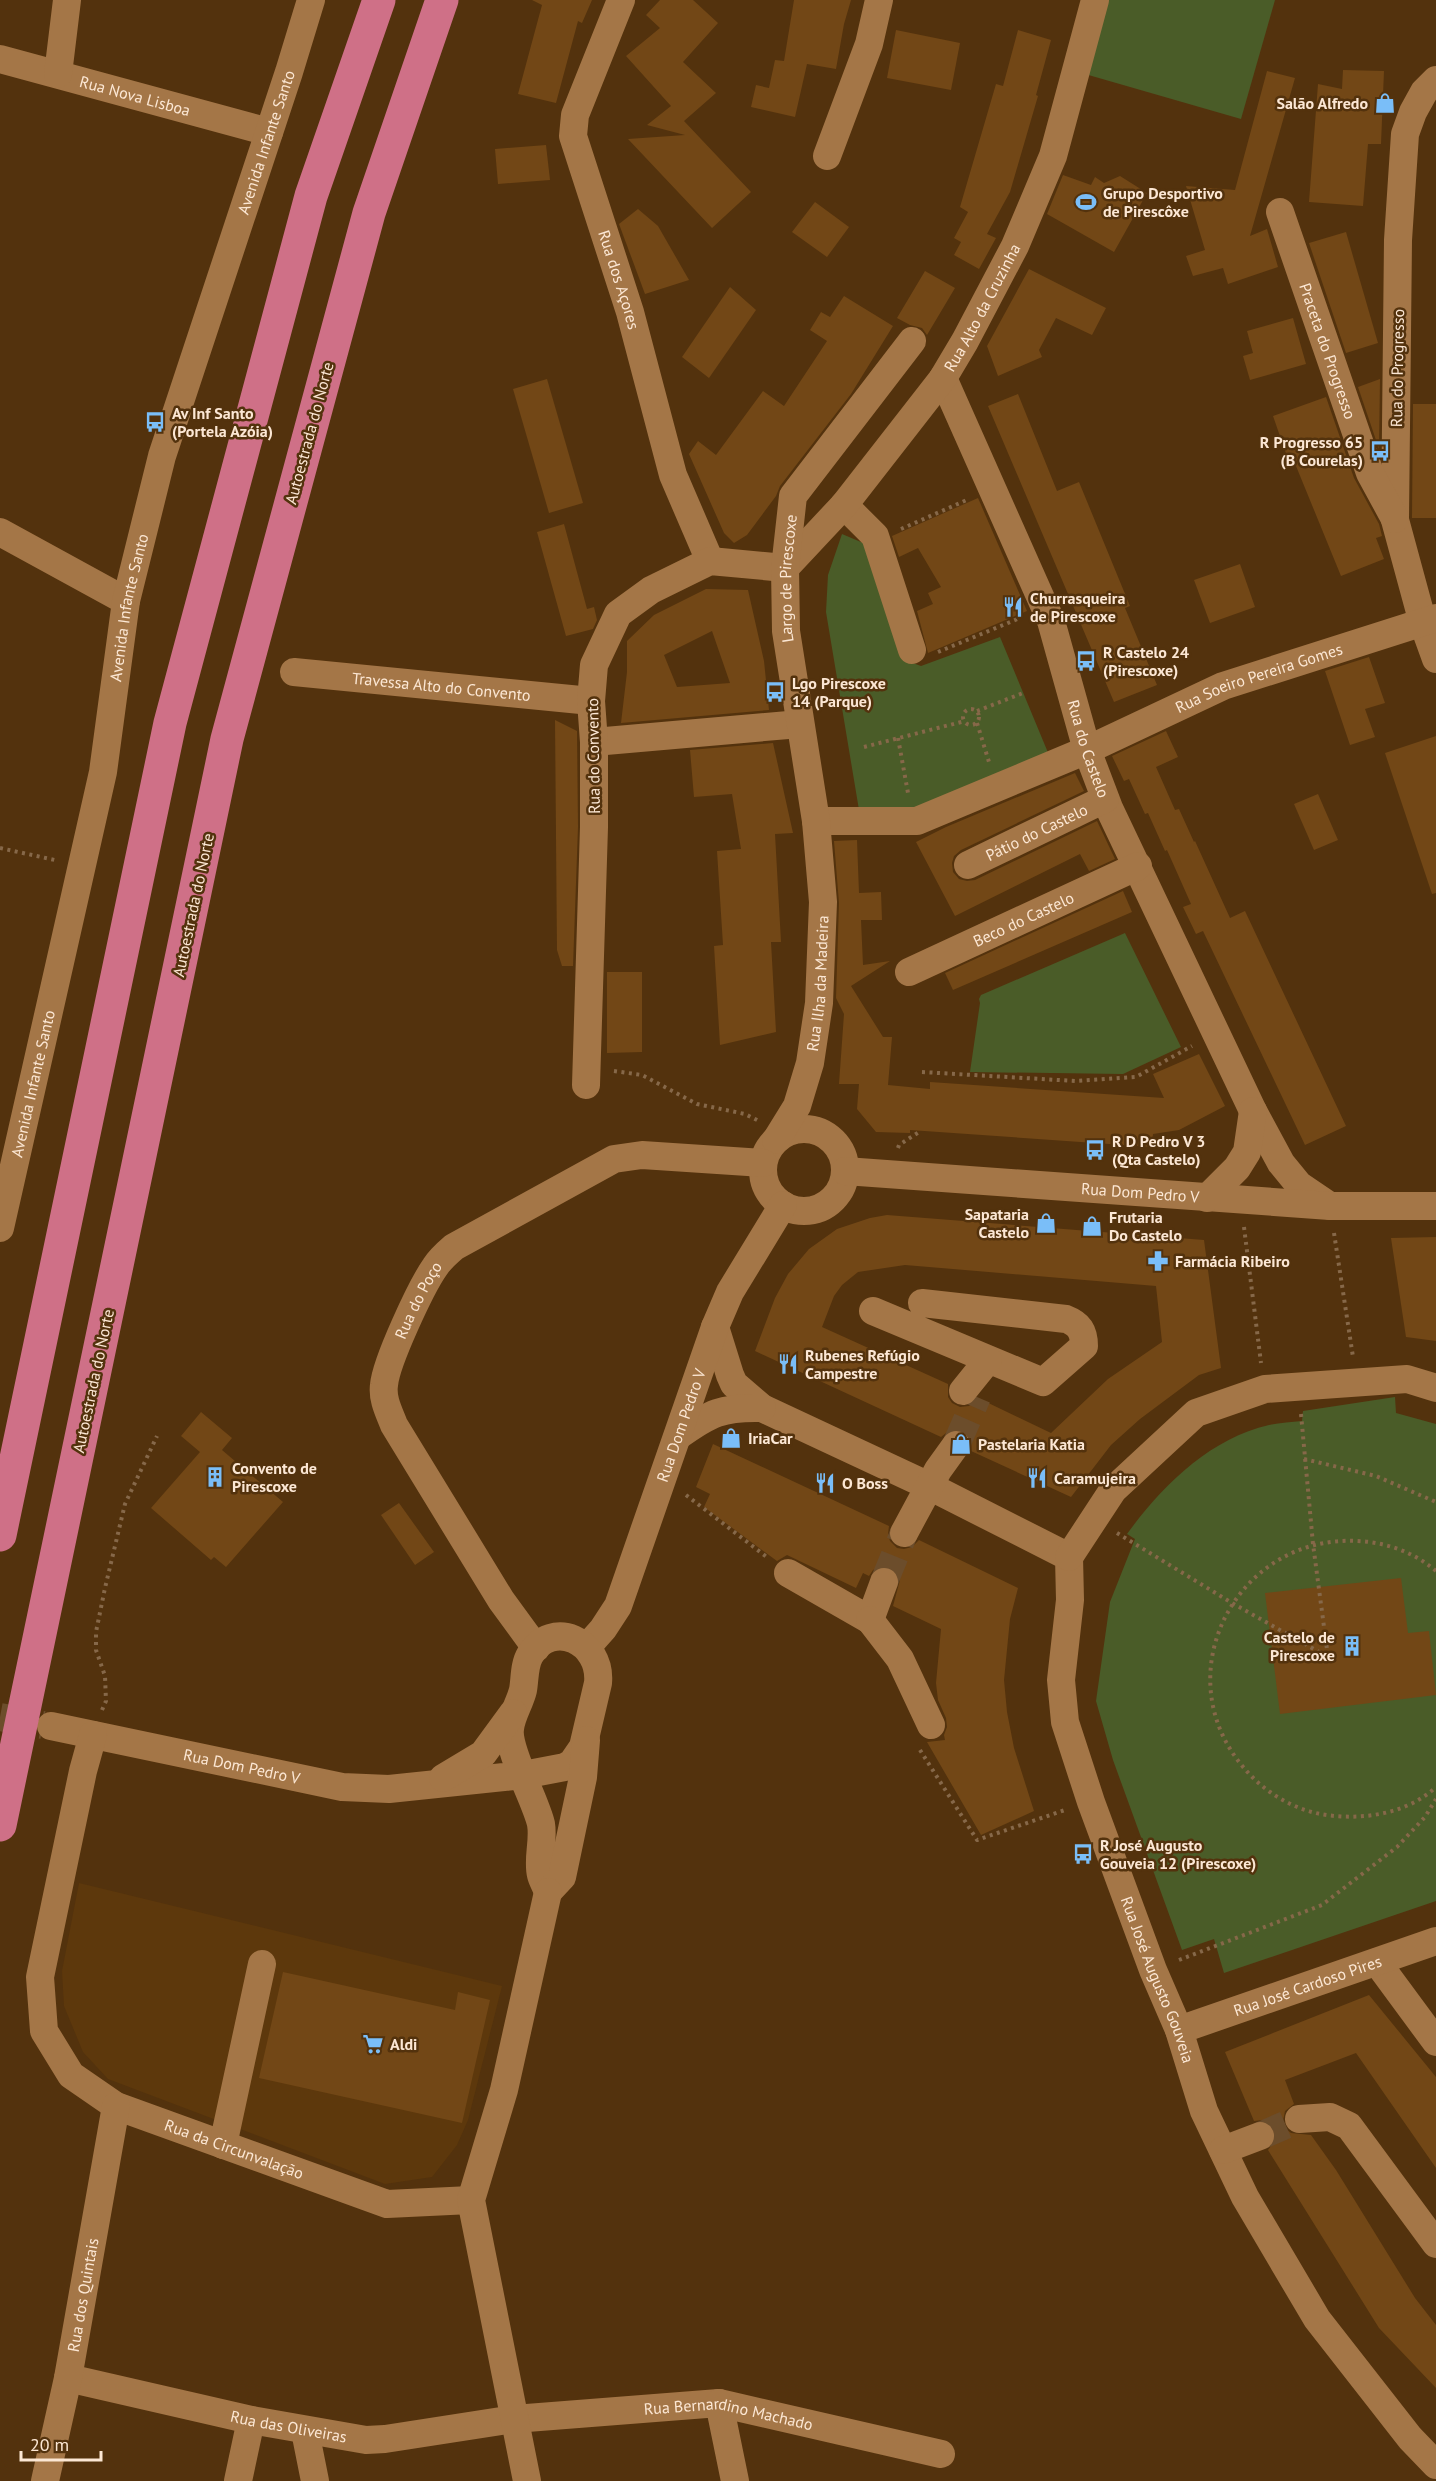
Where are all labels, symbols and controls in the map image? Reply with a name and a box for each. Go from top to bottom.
street label: Avenida Infante Santo [233,68,299,217]
street label: Rua Nova Lisboa [78,71,193,120]
shop icon: Salão Alfredo [1373,91,1397,115]
place label: Salão Alfredo [1276,93,1368,113]
place label: Grupo Desportivo de Pirescôxe [1103,183,1223,221]
sports icon: Grupo Desportivo de Pirescôxe [1074,190,1098,214]
street label: Rua dos Açores [594,228,644,332]
street label: Rua Alto da Cruzinha [939,240,1025,375]
street label: Praceta do Progresso [1295,280,1361,422]
street label: Rua do Progresso [1386,309,1408,427]
street label: Autoestrada do Norte [280,360,338,506]
place label: Av Inf Santo (Portela Azóia) [172,403,273,441]
bus stop icon: Av Inf Santo (Portela Azóia) [143,410,167,434]
place label: R Progresso 65 (B Courelas) [1260,432,1363,470]
bus stop icon: R Progresso 65 (B Courelas) [1368,439,1392,463]
street label: Largo de Pirescoxe [775,513,801,644]
street label: Avenida Infante Santo [105,531,152,683]
place label: Churrasqueira de Pirescoxe [1030,588,1125,626]
restaurant icon: Churrasqueira de Pirescoxe [1001,595,1025,619]
street label: Rua Soeiro Pereira Gomes [1172,638,1345,717]
place label: R Castelo 24 (Pirescoxe) [1103,642,1189,680]
bus stop icon: R Castelo 24 (Pirescoxe) [1074,649,1098,673]
street label: Travessa Alto do Convento [351,668,532,705]
place label: Lgo Pirescoxe 14 (Parque) [792,673,886,711]
bus stop icon: Lgo Pirescoxe 14 (Parque) [763,680,787,704]
street label: Rua do Castelo [1063,697,1114,800]
street label: Rua do Convento [582,698,604,814]
street label: Pátio do Castelo [982,799,1091,865]
street label: Autoestrada do Norte [168,831,218,979]
street label: Beco do Castelo [970,887,1077,951]
street label: Rua Ilha da Madeira [802,915,832,1053]
street label: Avenida Infante Santo [6,1008,59,1159]
place label: R D Pedro V 3 (Qta Castelo) [1112,1131,1205,1169]
bus stop icon: R D Pedro V 3 (Qta Castelo) [1083,1138,1107,1162]
street label: Rua Dom Pedro V [1080,1178,1201,1207]
place label: Sapataria Castelo [965,1204,1029,1242]
place label: Frutaria Do Castelo [1109,1207,1183,1245]
shop icon: Sapataria Castelo [1034,1211,1058,1235]
shop icon: Frutaria Do Castelo [1080,1214,1104,1238]
pharmacy icon: Farmácia Ribeiro [1146,1249,1170,1273]
place label: Farmácia Ribeiro [1175,1251,1290,1271]
street label: Rua do Poço [390,1258,446,1342]
street label: Autoestrada do Norte [68,1307,118,1455]
place label: Rubenes Refúgio Campestre [805,1345,920,1383]
restaurant icon: Rubenes Refúgio Campestre [776,1352,800,1376]
street label: Rua Dom Pedro V [652,1365,710,1484]
shop icon: IriaCar [719,1426,743,1450]
place label: IriaCar [748,1428,793,1448]
shop icon: Pastelaria Katia [949,1432,973,1456]
place label: Pastelaria Katia [978,1434,1085,1454]
place label: Convento de Pirescoxe [232,1458,317,1496]
building icon: Convento de Pirescoxe [203,1465,227,1489]
restaurant icon: Caramujeira [1025,1466,1049,1490]
place label: Caramujeira [1054,1468,1136,1488]
restaurant icon: O Boss [813,1471,837,1495]
place label: O Boss [842,1473,888,1493]
place label: Castelo de Pirescoxe [1264,1627,1335,1665]
building icon: Castelo de Pirescoxe [1340,1634,1364,1658]
street label: Rua Dom Pedro V [182,1744,303,1788]
place label: R José Augusto Gouveia 12 (Pirescoxe) [1100,1835,1256,1873]
bus stop icon: R José Augusto Gouveia 12 (Pirescoxe) [1071,1842,1095,1866]
street label: Rua José Augusto Gouveia [1117,1894,1199,2065]
street label: Rua José Cardoso Pires [1231,1951,1384,2020]
supermarket icon: Aldi [361,2032,385,2056]
place label: Aldi [390,2034,417,2054]
street label: Rua da Circunvalação [162,2114,307,2183]
street label: Rua dos Quintais [63,2236,103,2353]
street label: Rua Bernardino Machado [643,2393,815,2434]
street label: Rua das Oliveiras [229,2406,349,2447]
scale bar [21,2424,100,2462]
text: 20 m [30,2433,69,2456]

